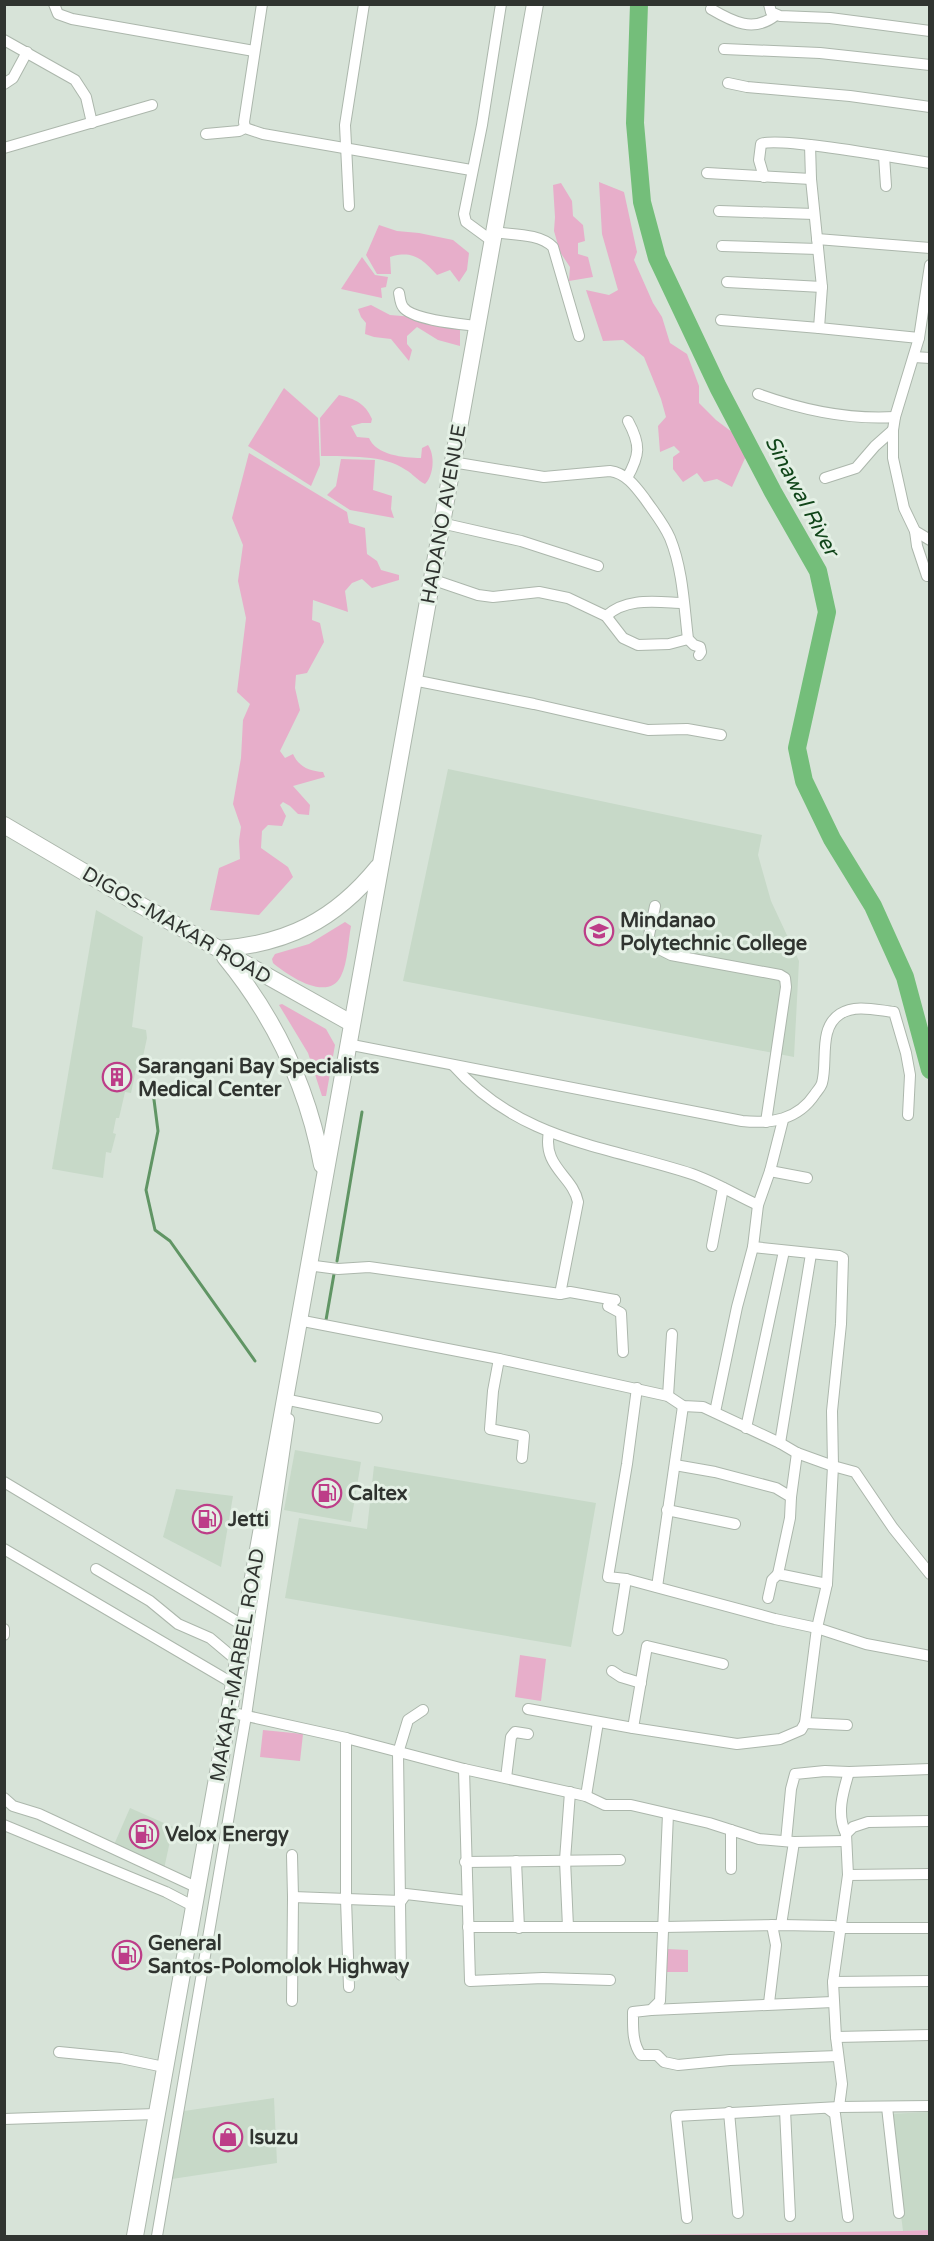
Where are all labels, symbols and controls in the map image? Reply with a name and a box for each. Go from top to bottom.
street label: HADANO AVENUE [416,423,472,606]
water label: Sinawal River [759,432,845,563]
street label: DIGOS-MAKAR ROAD [78,862,275,990]
place label: Mindanao Polytechnic College [620,909,807,956]
school or university icon: Mindanao Polytechnic College [583,915,615,947]
place label: Sarangani Bay Specialists Medical Center [138,1055,380,1102]
building icon: Sarangani Bay Specialists Medical Center [101,1061,133,1093]
fuel station icon: Caltex [311,1477,343,1509]
place label: Caltex [348,1482,408,1506]
fuel station icon: Jetti [191,1503,223,1535]
place label: Jetti [227,1508,269,1532]
street label: MAKAR-MARBEL ROAD [206,1547,270,1784]
fuel station icon: Velox Energy [128,1818,160,1850]
place label: Velox Energy [165,1823,289,1847]
place label: General Santos-Polomolok Highway [148,1932,409,1979]
fuel station icon: General Santos-Polomolok Highway [111,1939,143,1971]
shop icon: Isuzu [212,2121,244,2153]
place label: Isuzu [249,2126,298,2150]

